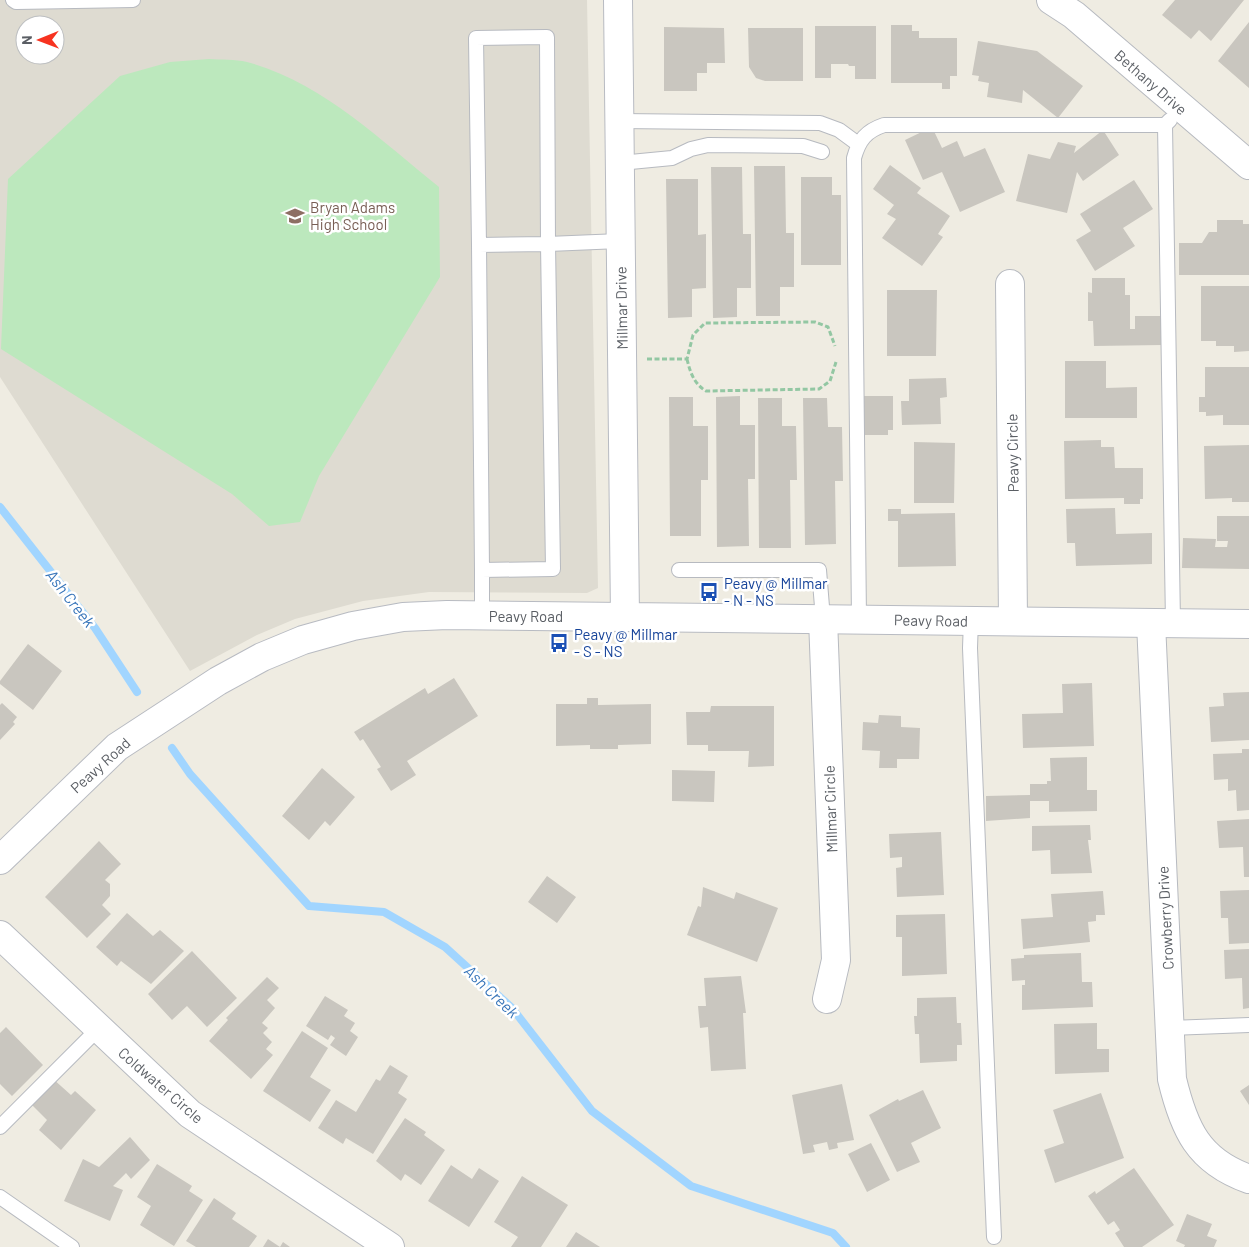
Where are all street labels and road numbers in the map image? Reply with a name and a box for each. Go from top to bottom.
street label: Bethany Drive [1111,46,1191,118]
street label: Millmar Drive [611,266,631,350]
street label: Peavy Circle [1002,413,1022,493]
street label: Peavy Road [489,607,563,625]
street label: Peavy Road [894,610,968,630]
street label: Peavy Road [66,733,134,797]
street label: Millmar Circle [819,765,841,853]
street label: Crowberry Drive [1153,866,1177,970]
street label: Coldwater Circle [115,1043,207,1127]

